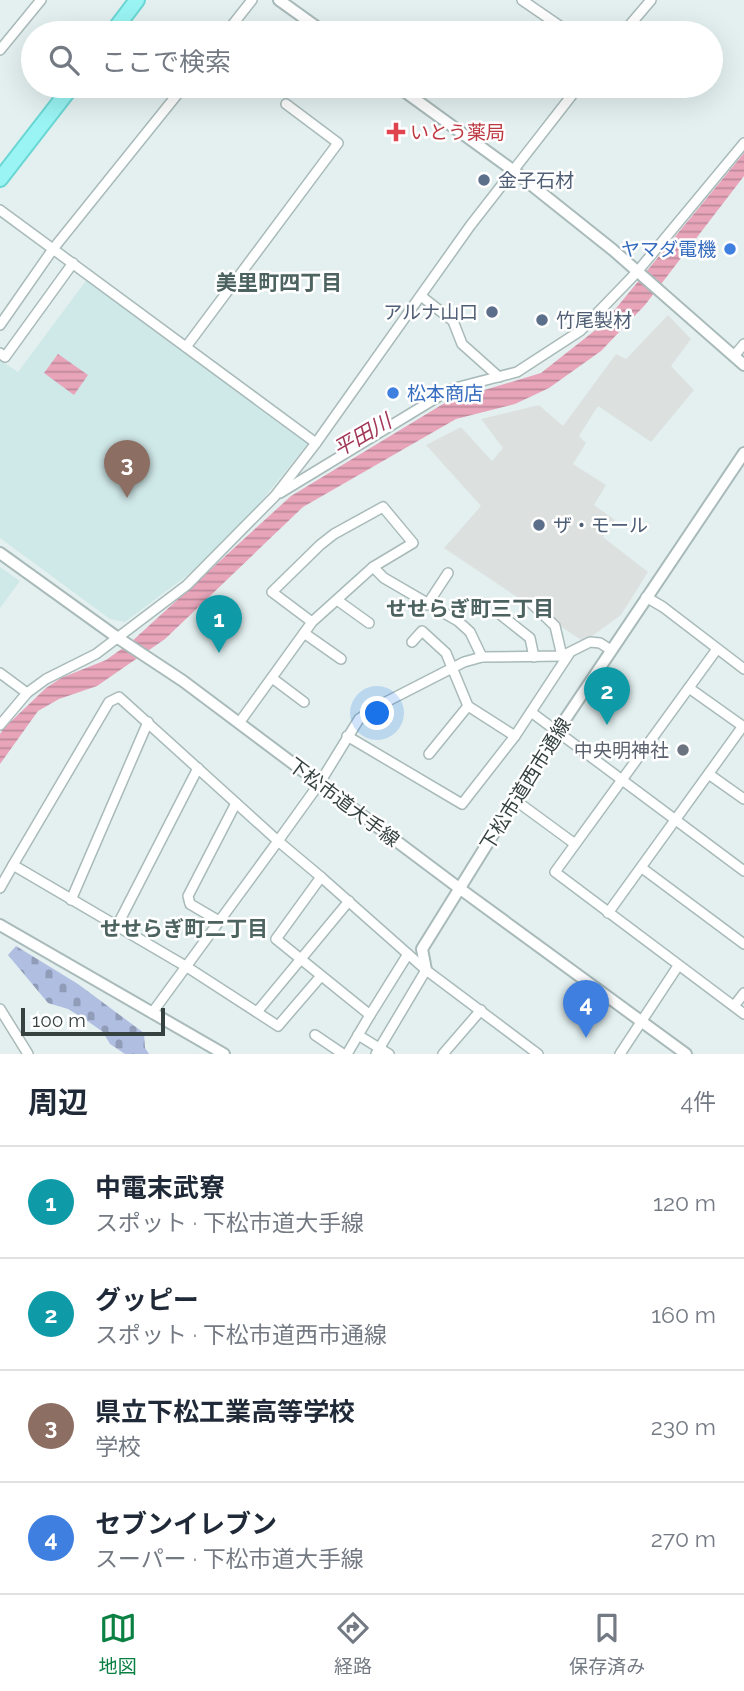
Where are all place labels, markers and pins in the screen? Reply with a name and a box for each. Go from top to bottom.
place label: いとう薬局 [410,121,505,143]
marker: いとう薬局 [388,124,404,140]
place label: 金子石材 [498,169,574,191]
marker: 金子石材 [476,172,492,188]
place label: ヤマダ電機 [621,238,716,260]
marker: ヤマダ電機 [722,241,738,257]
place label: アルナ山口 [383,301,478,323]
marker: アルナ山口 [484,304,500,320]
place label: 竹尾製材 [556,309,632,331]
marker: 竹尾製材 [534,312,550,328]
place label: 松本商店 [407,382,483,404]
marker: 松本商店 [385,385,401,401]
pin: 3 [104,440,150,498]
place label: ザ・モール [553,514,648,536]
marker: ザ・モール [531,517,547,533]
pin: 1 [196,595,242,653]
pin: 2 [584,667,630,725]
place label: 中央明神社 [574,739,669,761]
marker: 中央明神社 [675,742,691,758]
pin: 4 [563,980,609,1038]

